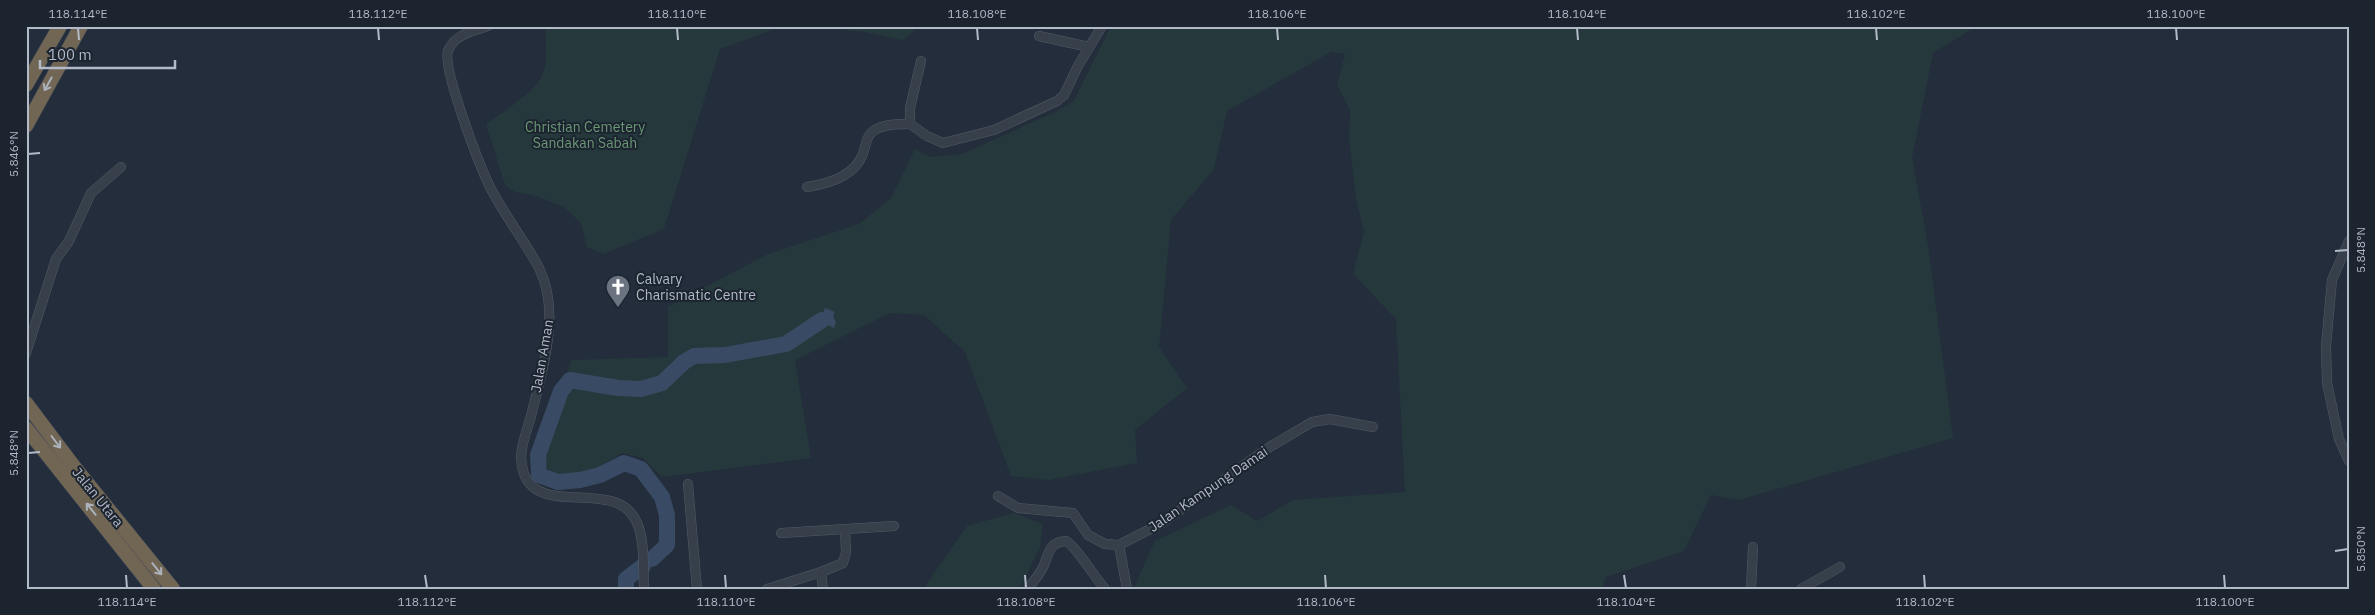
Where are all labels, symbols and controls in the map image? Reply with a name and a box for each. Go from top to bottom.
text: 118.114°E [48,6,108,21]
text: 118.112°E [348,6,408,21]
text: 118.110°E [647,6,707,21]
text: 118.108°E [947,6,1007,21]
text: 118.106°E [1247,6,1307,21]
text: 118.104°E [1547,6,1607,21]
text: 118.102°E [1846,6,1906,21]
text: 118.100°E [2146,6,2206,21]
scale bar [40,38,175,70]
text: 100 m [48,45,92,64]
one-way arrow [43,76,52,91]
park label: Christian Cemetery Sandakan Sabah [525,118,645,152]
text: 5.846°N [6,131,21,177]
text: 5.848°N [2353,227,2368,273]
place label: Calvary Charismatic Centre [636,270,756,304]
church icon: Calvary Charismatic Centre [605,274,631,308]
street label: Jalan Aman [527,318,557,394]
text: 5.848°N [6,430,21,476]
one-way arrow [50,435,61,448]
street label: Jalan Kampung Damai [1145,442,1271,536]
street label: Jalan Utara [68,464,128,531]
one-way arrow [86,503,97,516]
text: 5.850°N [2353,526,2368,572]
one-way arrow [151,562,162,575]
text: 118.114°E [97,594,157,609]
text: 118.112°E [397,594,457,609]
text: 118.110°E [696,594,756,609]
text: 118.108°E [996,594,1056,609]
text: 118.106°E [1296,594,1356,609]
text: 118.104°E [1596,594,1656,609]
text: 118.102°E [1895,594,1955,609]
text: 118.100°E [2195,594,2255,609]

